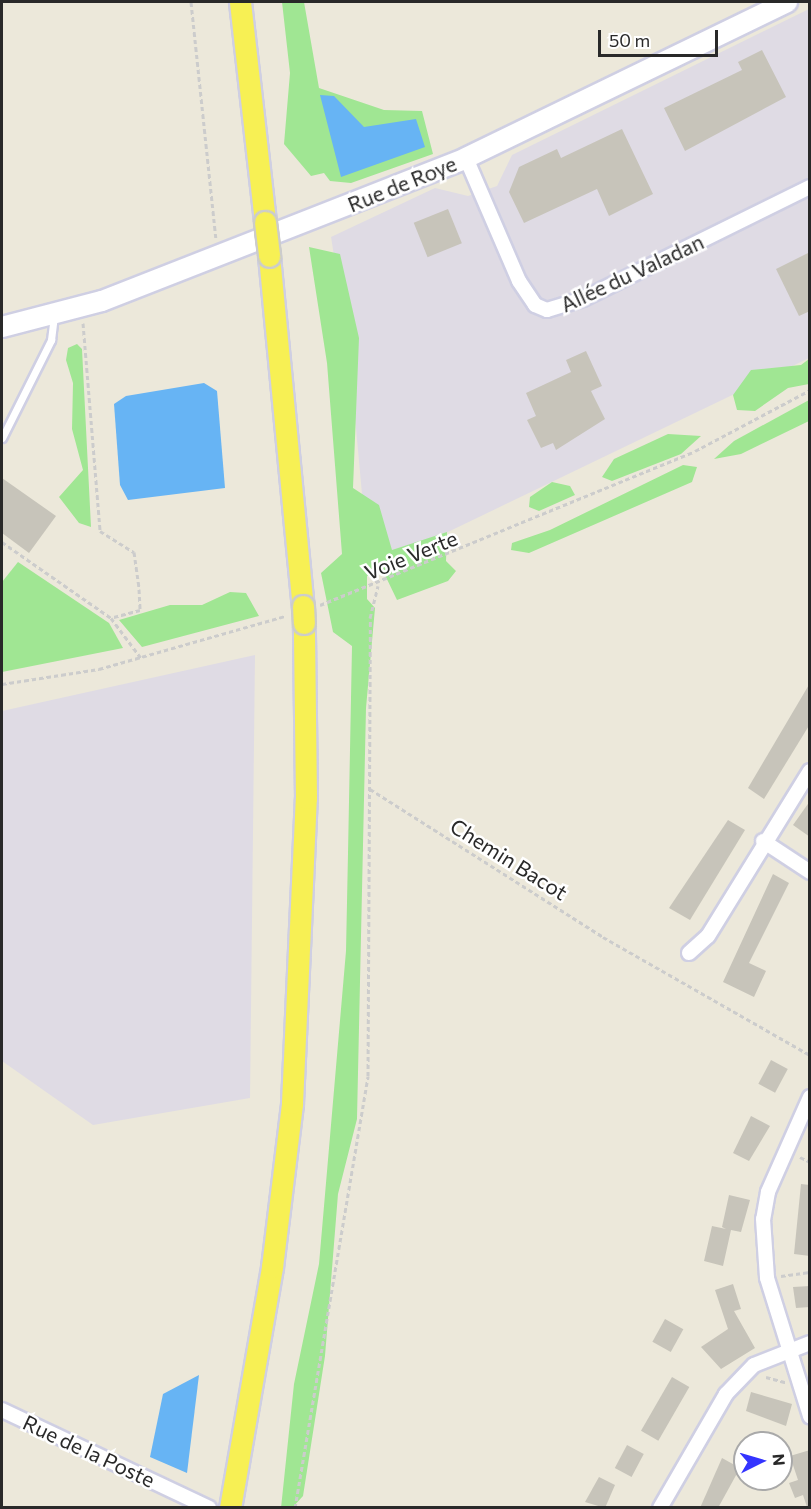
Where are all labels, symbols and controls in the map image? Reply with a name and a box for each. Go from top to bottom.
scale bar [601,18,721,56]
text: 50 m [609,29,650,51]
street label: Rue de Roye [344,151,460,217]
street label: Allée du Valadan [556,229,708,317]
street label: Voie Verte [361,525,461,585]
street label: Chemin Bacot [446,813,572,905]
street label: Rue de la Poste [19,1409,159,1493]
north arrow [733,1431,793,1491]
text: N [769,1453,789,1466]

